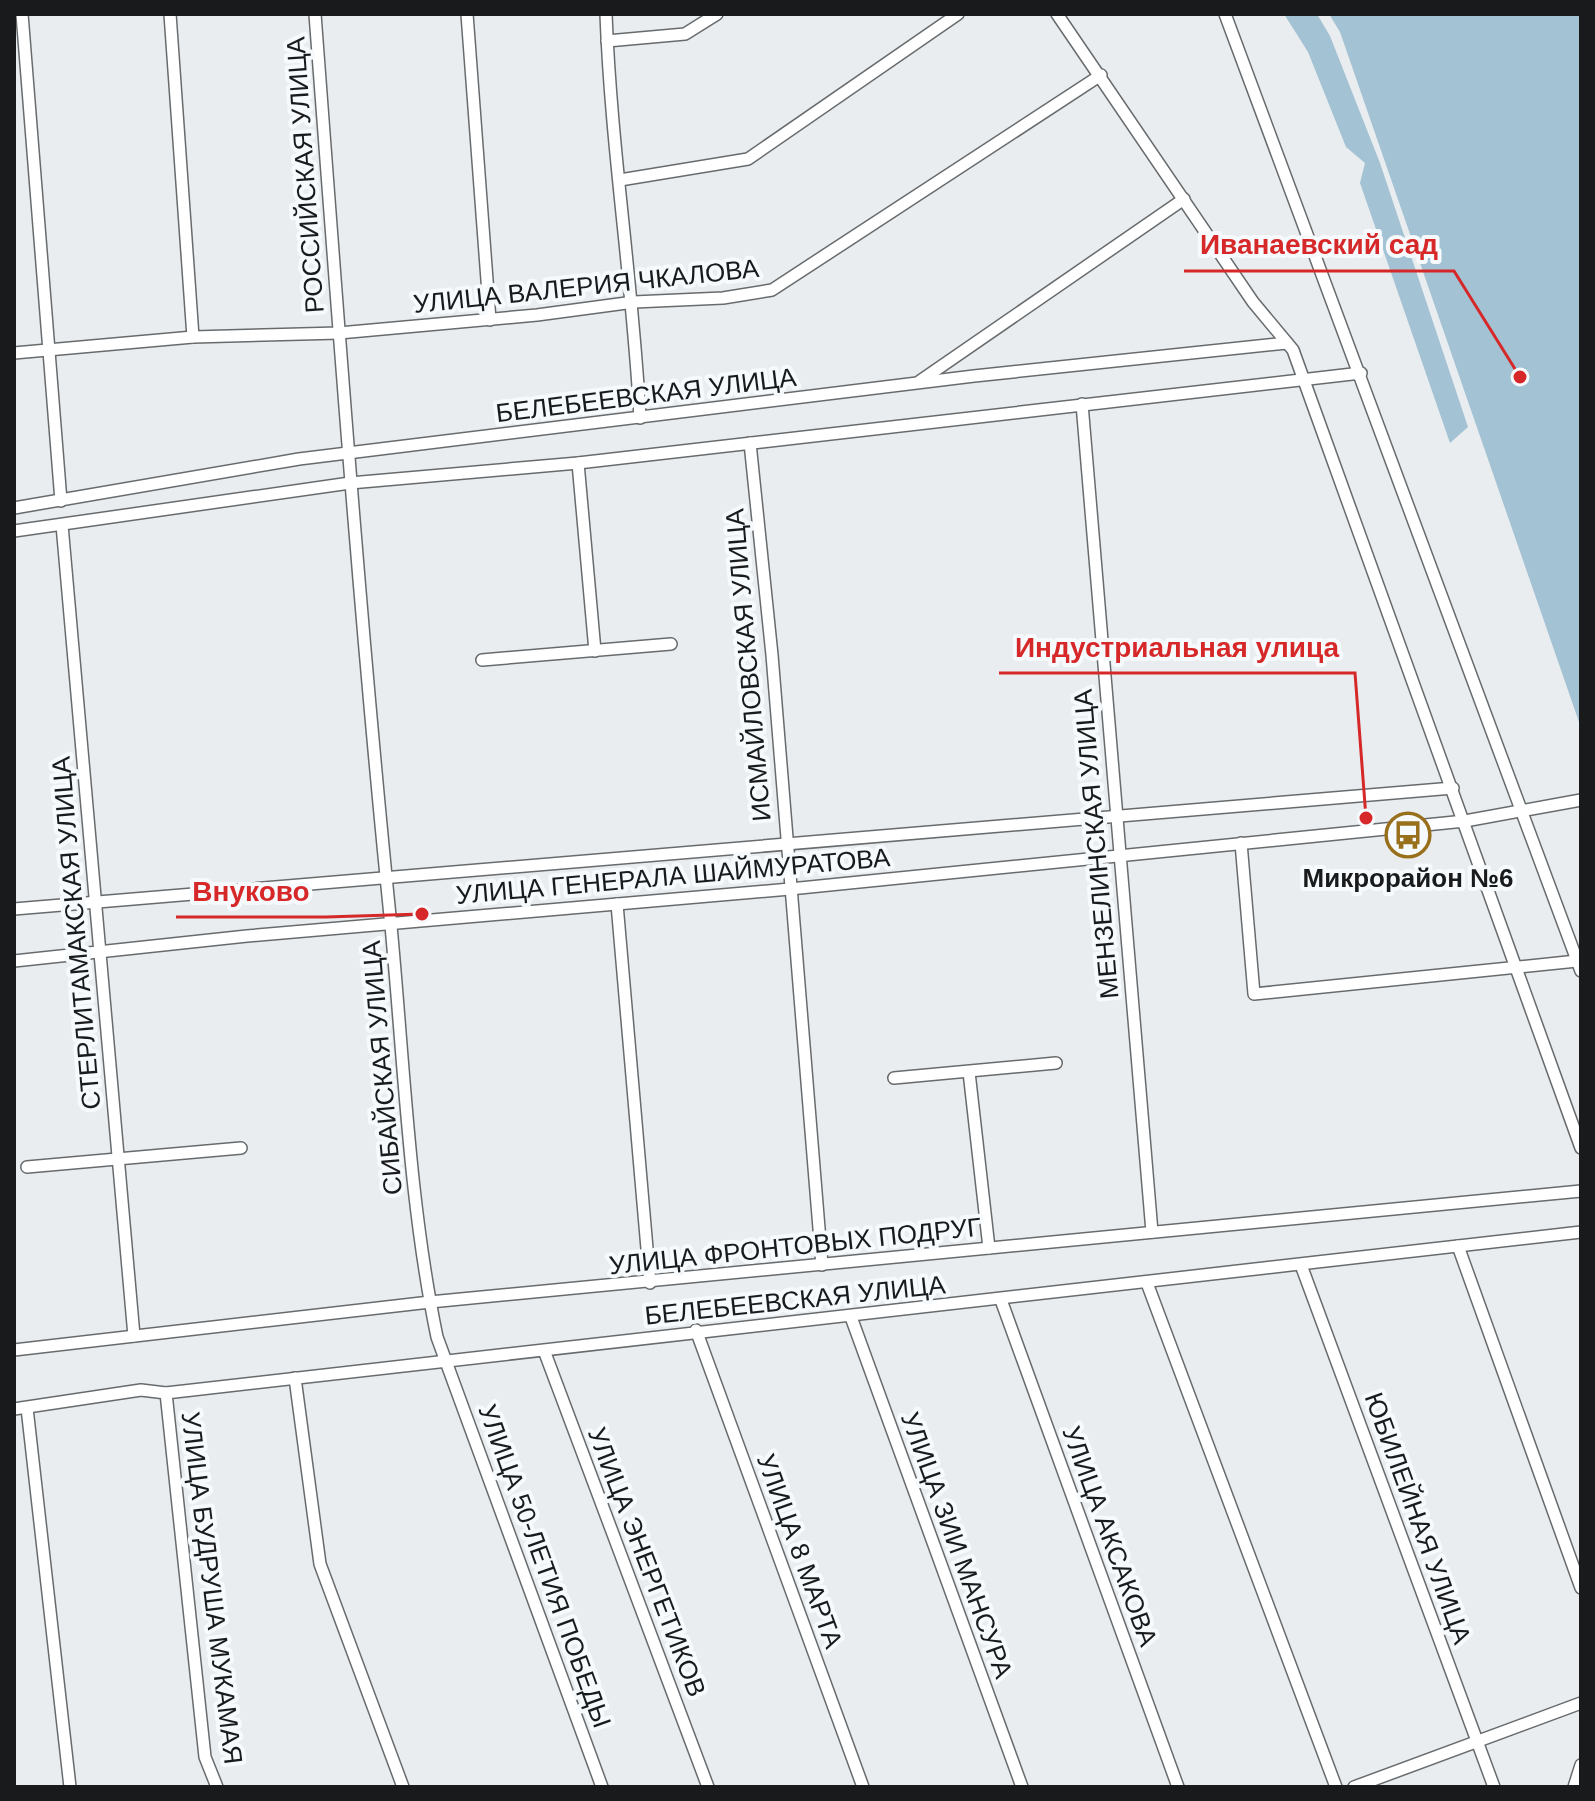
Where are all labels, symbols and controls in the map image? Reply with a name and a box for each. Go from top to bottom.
street label: РОССИЙСКАЯ УЛИЦА [280,35,330,314]
callout: Иванаевский сад [1184,219,1454,271]
text: Иванаевский сад [1200,229,1438,260]
street label: УЛИЦА ВАЛЕРИЯ ЧКАЛОВА [412,253,761,319]
street label: БЕЛЕБЕЕВСКАЯ УЛИЦА [494,362,798,428]
street label: ИСМАЙЛОВСКАЯ УЛИЦА [719,507,777,823]
callout: Индустриальная улица [999,621,1355,673]
text: Индустриальная улица [1015,632,1339,663]
street label: МЕНЗЕЛИНСКАЯ УЛИЦА [1067,687,1124,1000]
street label: СТЕРЛИТАМАКСКАЯ УЛИЦА [46,755,106,1111]
bus stop icon: Микрорайон №6 [1384,811,1432,859]
street label: УЛИЦА ГЕНЕРАЛА ШАЙМУРАТОВА [455,842,892,910]
place label: Микрорайон №6 [1303,863,1514,893]
callout: Внуково [176,865,326,917]
text: Внуково [192,876,310,907]
street label: СИБАЙСКАЯ УЛИЦА [356,939,408,1196]
street label: УЛИЦА ФРОНТОВЫХ ПОДРУГ [607,1212,983,1280]
street label: БЕЛЕБЕЕВСКАЯ УЛИЦА [643,1269,948,1331]
street label: ЮБИЛЕЙНАЯ УЛИЦА [1359,1388,1478,1648]
street label: УЛИЦА 50-ЛЕТИЯ ПОБЕДЫ [472,1400,618,1732]
street label: УЛИЦА ЗИИ МАНСУРА [895,1408,1019,1683]
street label: УЛИЦА БУДРУША МУКАМАЯ [175,1410,249,1766]
street label: УЛИЦА АКСАКОВА [1056,1422,1164,1651]
street label: УЛИЦА ЭНЕРГЕТИКОВ [582,1423,712,1701]
street label: УЛИЦА 8 МАРТА [751,1450,849,1653]

